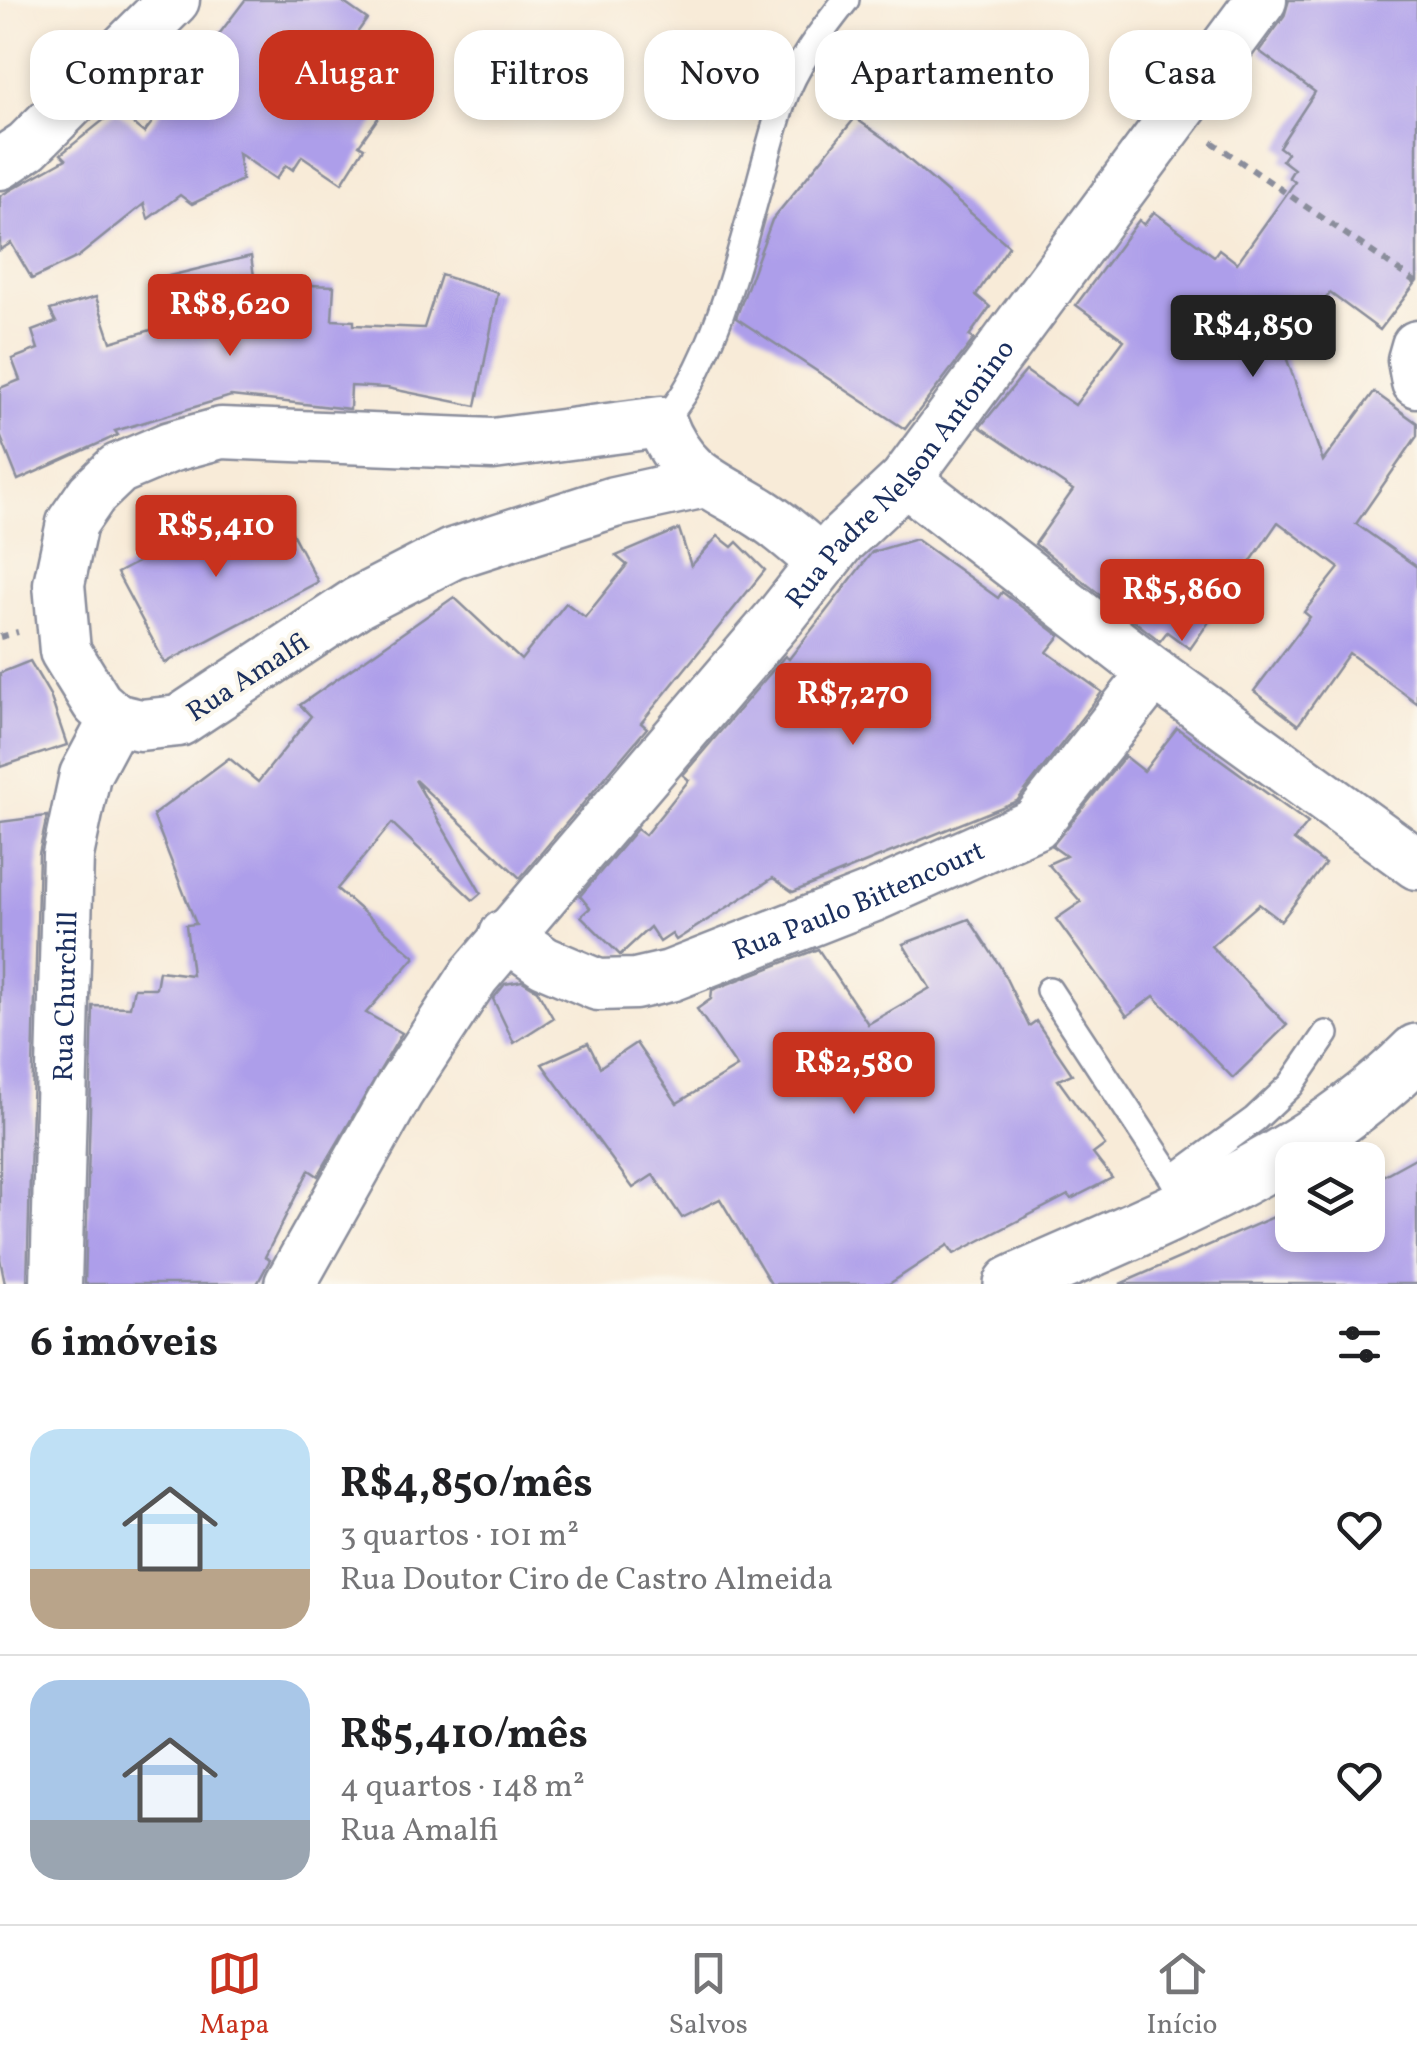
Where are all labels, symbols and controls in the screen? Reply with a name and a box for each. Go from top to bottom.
chip: Comprar [30,30,239,120]
chip: Alugar [259,30,434,120]
chip: Filtros [454,30,624,120]
chip: Novo [644,30,795,120]
chip: Apartamento [815,30,1089,120]
chip: Casa [1109,30,1252,120]
pin: R$8,620 [138,274,322,359]
text: R$8,620 [170,284,290,328]
pin: R$4,850 [1161,295,1345,380]
text: R$4,850 [1193,305,1313,349]
street label: Rua Padre Nelson Antonino [777,332,1025,617]
pin: R$5,410 [124,495,308,580]
text: R$5,410 [158,505,274,549]
pin: R$5,860 [1090,559,1274,644]
text: R$5,860 [1122,569,1242,613]
street label: Rua Amalfi [180,624,317,732]
pin: R$7,270 [761,663,945,748]
text: R$7,270 [797,673,909,717]
street label: Rua Paulo Bittencourt [727,832,991,972]
street label: Rua Churchill [45,910,88,1082]
pin: R$2,580 [762,1032,946,1117]
text: R$2,580 [795,1042,913,1086]
map controls [1275,1142,1385,1252]
button: layers [1275,1142,1385,1252]
text: 6 imóveis [30,1315,218,1374]
icon: filters [1332,1317,1387,1372]
text: R$4,850/mês [340,1456,593,1515]
icon: home [110,1469,230,1589]
icon: heart [1332,1502,1387,1557]
text: 3 quartos · 101 m² [340,1515,579,1559]
text: Rua Doutor Ciro de Castro Almeida [340,1559,833,1603]
text: R$5,410/mês [340,1707,588,1766]
icon: home [110,1720,230,1840]
icon: heart [1332,1753,1387,1808]
text: 4 quartos · 148 m² [340,1766,585,1810]
text: Rua Amalfi [340,1810,499,1854]
tab: Mapa [199,1946,270,2045]
tab: Salvos [668,1946,748,2045]
tab: Início [1147,1946,1218,2045]

